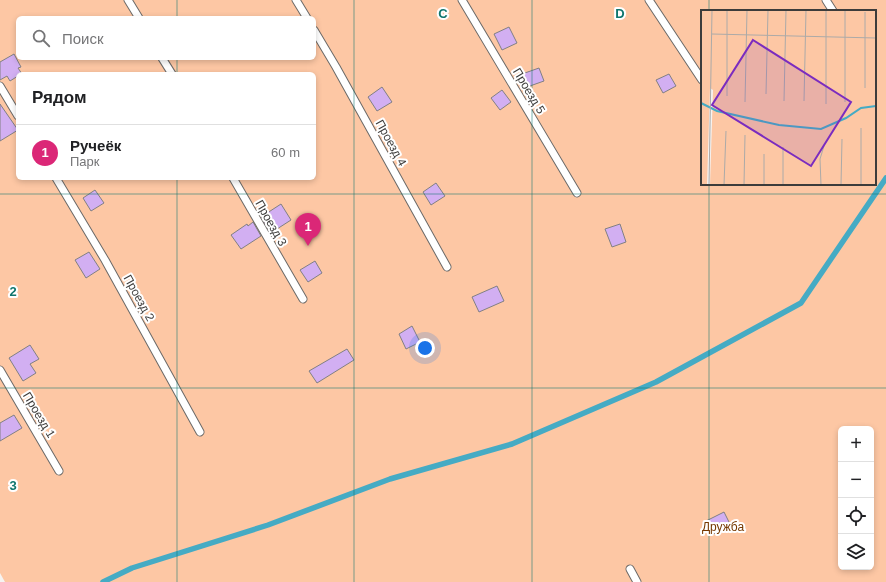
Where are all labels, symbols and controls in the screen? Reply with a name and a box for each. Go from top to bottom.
text: C [438,6,448,21]
text: D [615,6,625,21]
inset map [701,10,876,185]
search box [16,16,316,60]
icon: search [30,27,52,49]
text: Поиск [62,30,104,47]
street label: Проезд 5 [510,66,548,117]
text: Рядом [32,88,87,107]
street label: Проезд 4 [373,117,410,169]
text: Ручеёк [70,137,121,154]
text: 1 [41,145,49,160]
text: 60 m [271,145,300,160]
text: Парк [70,154,100,169]
street label: Проезд 3 [252,198,290,249]
pin: 1 [295,213,321,246]
street label: Проезд 2 [121,272,158,324]
text: 2 [9,284,17,299]
your location [415,338,435,358]
street label: Проезд 1 [20,390,58,441]
map controls [838,426,874,570]
button: + [838,426,874,462]
button: − [838,462,874,498]
text: 3 [9,478,17,493]
button: locate [838,498,874,534]
park label: Дружба [702,520,744,534]
button: layers [838,534,874,570]

